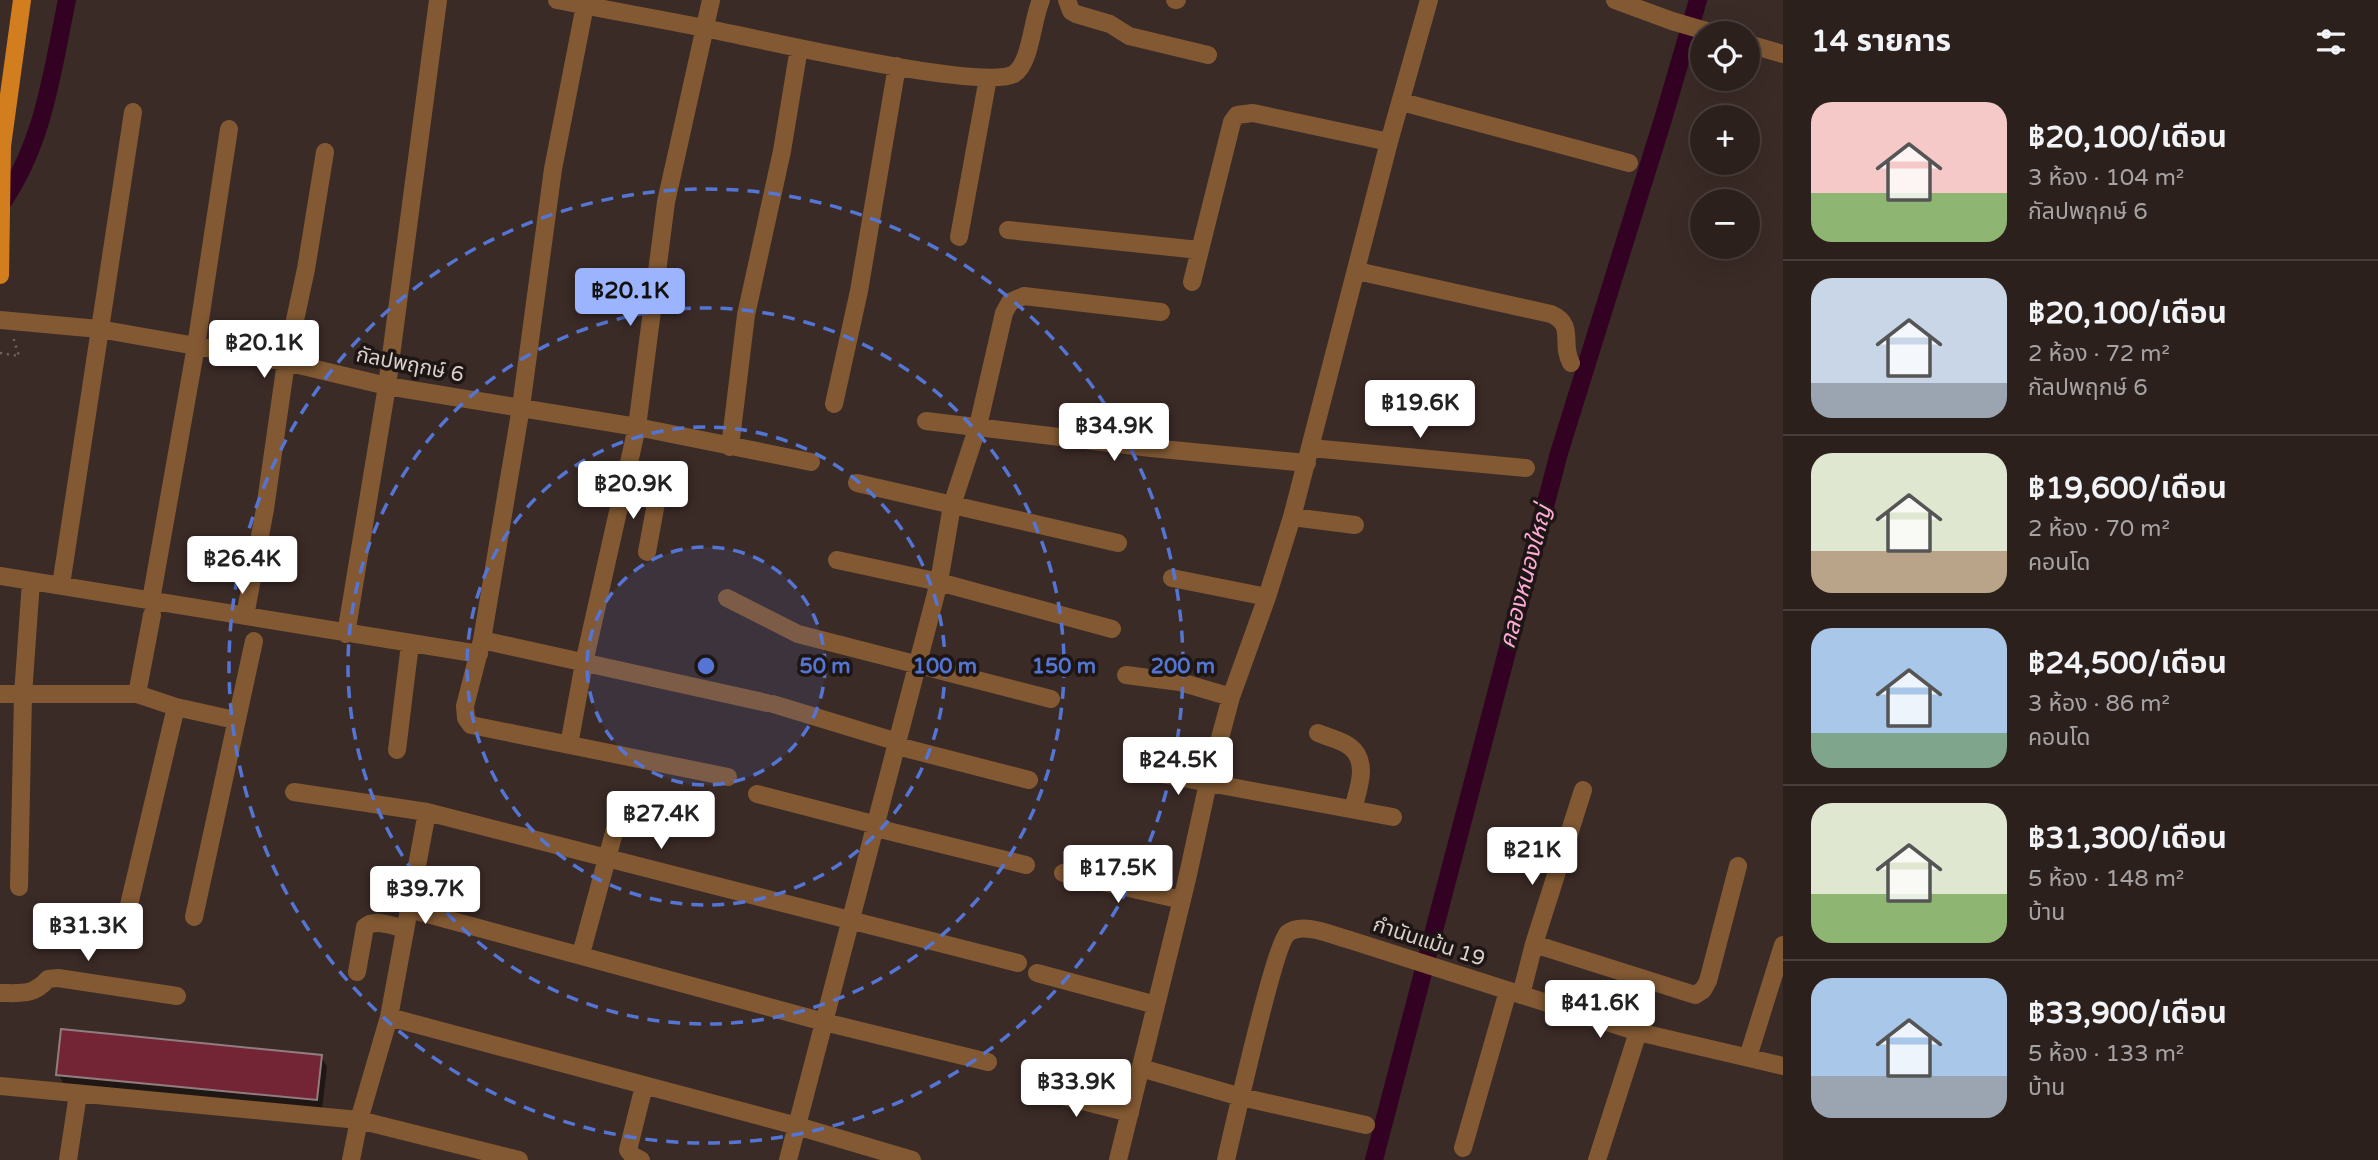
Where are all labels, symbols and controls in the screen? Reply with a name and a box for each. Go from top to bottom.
map controls [1690,21,1760,259]
button: locate [1690,21,1760,91]
text: 14 รายการ [1811,23,1951,60]
icon: filters [2312,23,2350,61]
button: + [1690,105,1760,175]
text: ฿20,100/เดือน [2028,119,2227,156]
icon: home [1867,130,1951,214]
text: 3 ห้อง · 104 m² [2028,164,2184,192]
button: − [1690,189,1760,259]
text: กัลปพฤกษ์ 6 [2028,198,2148,226]
pin: ฿20.1K [573,268,687,328]
text: ฿20.1K [591,277,669,305]
text: ฿20,100/เดือน [2028,295,2227,332]
icon: home [1867,306,1951,390]
pin: ฿20.1K [207,320,321,380]
text: ฿20.1K [225,329,303,357]
text: 2 ห้อง · 72 m² [2028,340,2170,368]
street label: กัลปพฤกษ์ 6 [354,342,466,388]
text: กัลปพฤกษ์ 6 [2028,374,2148,402]
pin: ฿19.6K [1363,380,1477,440]
text: ฿19.6K [1381,389,1459,417]
pin: ฿34.9K [1057,404,1171,463]
text: ฿34.9K [1075,412,1153,440]
pin: ฿20.9K [576,462,690,521]
text: ฿20.9K [594,470,672,498]
text: ฿19,600/เดือน [2028,470,2227,507]
icon: home [1867,481,1951,565]
water label: คลองหนองใหญ่ [1493,499,1559,652]
text: 2 ห้อง · 70 m² [2028,515,2170,543]
pin: ฿26.4K [185,536,299,596]
text: ฿26.4K [203,545,281,573]
text: คอนโด [2028,549,2090,577]
text: ฿24,500/เดือน [2028,645,2227,682]
centre of rings [694,654,718,678]
text: 50 m [799,654,851,679]
text: 100 m [913,654,977,679]
text: 150 m [1032,654,1096,679]
text: 200 m [1151,654,1215,679]
icon: home [1867,656,1951,740]
text: 3 ห้อง · 86 m² [2028,690,2170,718]
text: คอนโด [2028,724,2090,752]
pin: ฿24.5K [1121,738,1235,797]
text: ฿24.5K [1139,746,1217,774]
pin: ฿27.4K [604,792,718,851]
text: ฿27.4K [623,800,699,828]
text: ฿31,300/เดือน [2028,820,2227,857]
pin: ฿21K [1491,828,1573,887]
icon: home [1867,831,1951,915]
text: ฿21K [1503,836,1561,864]
pin: ฿17.5K [1061,846,1175,905]
text: ฿17.5K [1080,854,1156,882]
text: 5 ห้อง · 148 m² [2028,865,2184,893]
pin: ฿39.7K [368,866,482,926]
text: ฿39.7K [386,875,464,903]
text: บ้าน [2028,899,2065,927]
pin: ฿31.3K [31,904,145,963]
text: ฿31.3K [49,912,127,940]
street label: กำนันแม้น 19 [1370,912,1488,972]
pin: ฿41.6K [1543,981,1657,1040]
text: ฿41.6K [1561,989,1639,1017]
text: ฿33,900/เดือน [2028,995,2227,1032]
icon: home [1867,1006,1951,1090]
text: 5 ห้อง · 133 m² [2028,1040,2184,1068]
pin: ฿33.9K [1019,1060,1133,1119]
text: ฿33.9K [1037,1068,1115,1096]
text: บ้าน [2028,1074,2065,1102]

